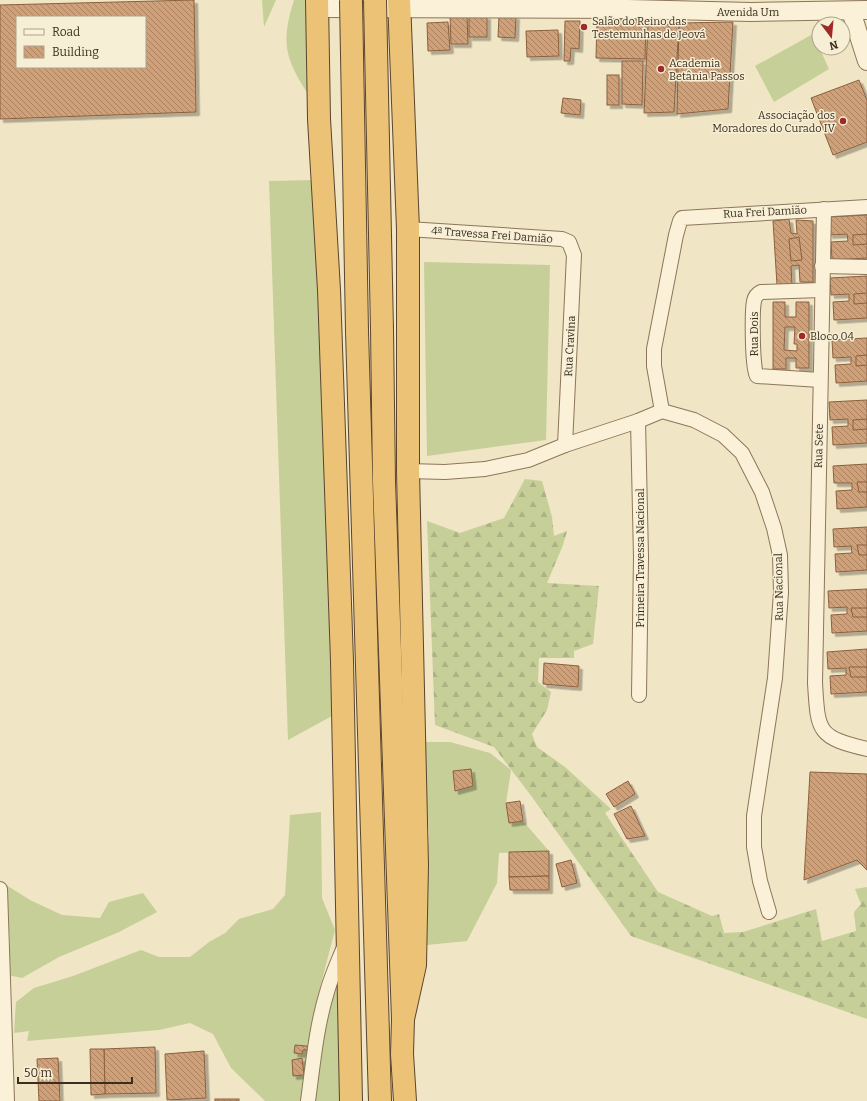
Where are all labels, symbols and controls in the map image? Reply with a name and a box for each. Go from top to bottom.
street label: Avenida Um [717,6,780,19]
place label: Salão do Reino das Testemunhas de Jeová [592,15,706,41]
legend [16,16,146,68]
north arrow [811,16,851,56]
marker: Salão do Reino das Testemunhas de Jeová [579,22,589,32]
text: Road [52,25,80,39]
text: N [827,38,839,53]
text: Building [52,45,99,59]
place label: Academia Betânia Passos [669,57,745,83]
marker: Academia Betânia Passos [656,64,666,74]
place label: Associação dos Moradores do Curado IV [712,109,835,135]
marker: Associação dos Moradores do Curado IV [838,116,848,126]
street label: Rua Frei Damião [723,203,807,221]
street label: 4ª Travessa Frei Damião [431,224,553,246]
street label: Rua Dois [748,312,761,356]
street label: Rua Cravina [562,315,578,377]
place label: Bloco 04 [810,330,854,343]
marker: Bloco 04 [797,331,807,341]
street label: Rua Sete [812,424,826,468]
street label: Primeira Travessa Nacional [634,488,647,628]
street label: Rua Nacional [772,553,786,621]
scale bar [18,1059,132,1085]
text: 50 m [24,1066,53,1080]

